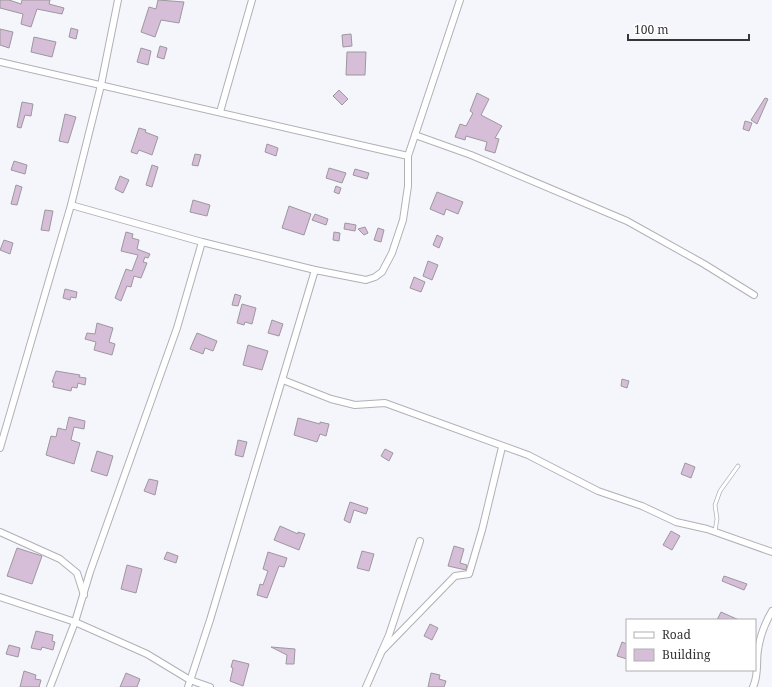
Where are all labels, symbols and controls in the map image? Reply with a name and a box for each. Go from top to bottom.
scale bar [628,16,749,42]
text: 100 m [634,21,669,38]
legend [626,619,756,671]
text: Road [662,626,692,643]
text: Building [662,646,711,663]

